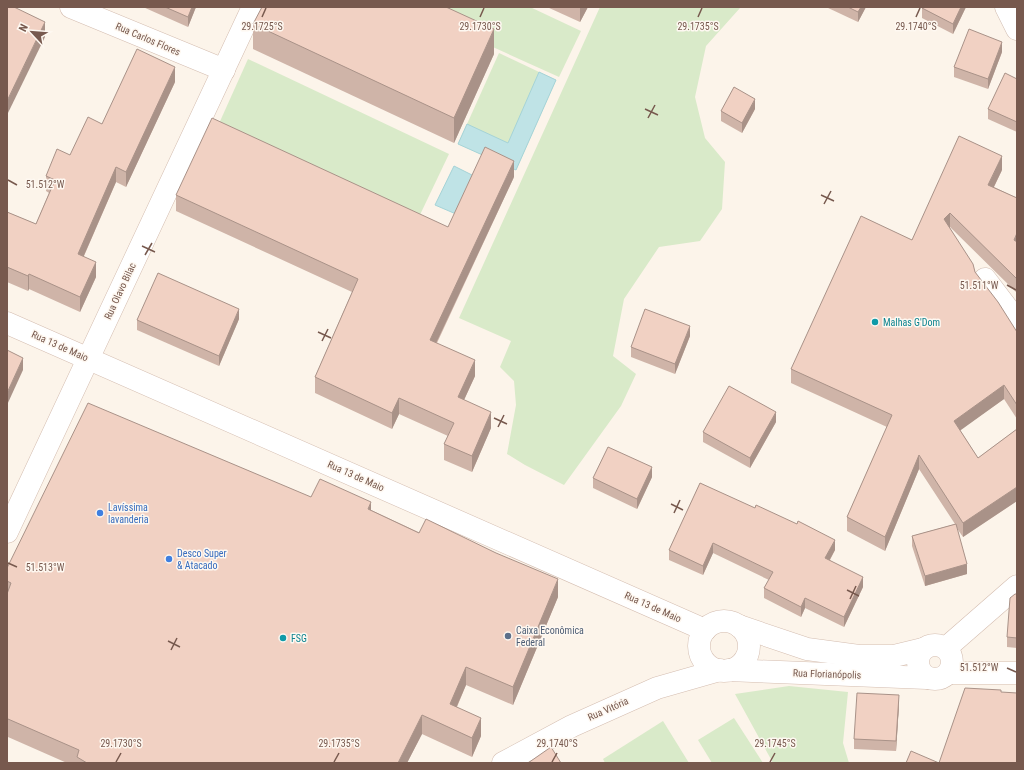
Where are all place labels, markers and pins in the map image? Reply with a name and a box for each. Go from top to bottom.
marker: Malhas G'Dom [870,317,880,327]
place label: Malhas G'Dom [883,317,940,328]
place label: Lavíssima lavanderia [108,502,149,525]
marker: Lavíssima lavanderia [95,508,105,518]
place label: Desco Super & Atacado [177,548,227,571]
marker: Desco Super & Atacado [164,554,174,564]
place label: Caixa Econômica Federal [516,625,584,648]
marker: Caixa Econômica Federal [503,631,513,641]
marker: FSG [278,633,288,643]
place label: FSG [291,633,307,644]

